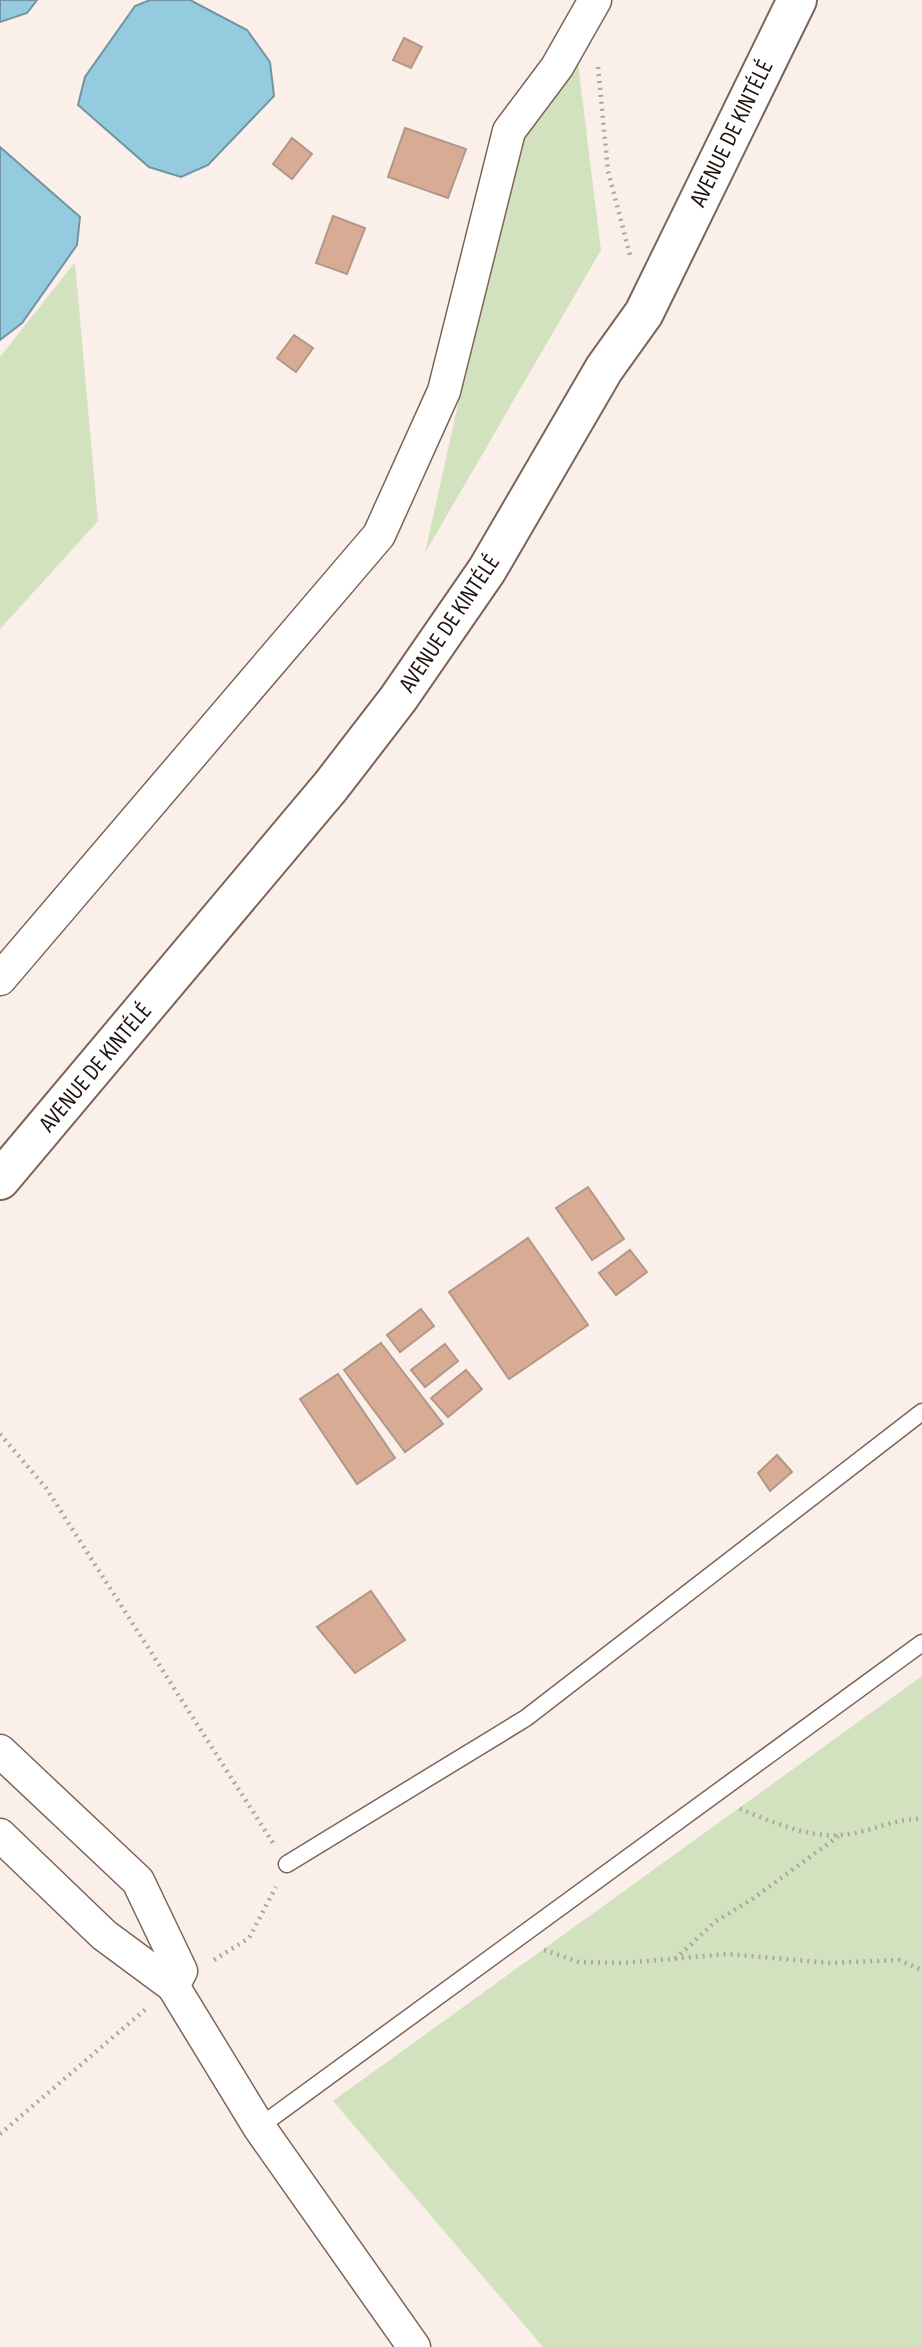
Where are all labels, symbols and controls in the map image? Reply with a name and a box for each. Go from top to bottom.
street label: AVENUE DE KINTÉLÉ [683,55,780,212]
street label: AVENUE DE KINTÉLÉ [392,549,506,698]
street label: AVENUE DE KINTÉLÉ [32,997,158,1139]

